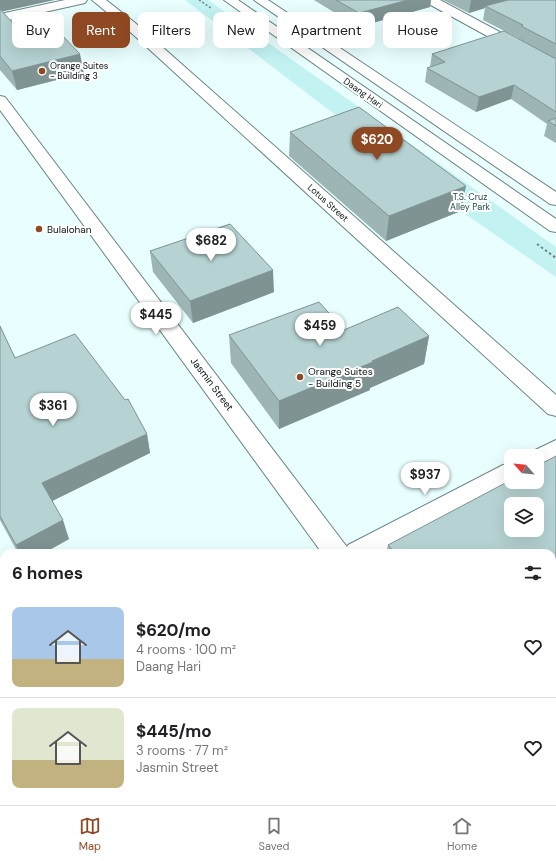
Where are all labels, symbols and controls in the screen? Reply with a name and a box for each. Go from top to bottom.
chip: Buy [12,12,64,48]
chip: Rent [72,12,130,48]
chip: Filters [138,12,205,48]
chip: New [213,12,269,48]
chip: Apartment [277,12,375,48]
chip: House [383,12,452,48]
place label: Orange Suites - Building 3 [50,60,109,82]
marker: Orange Suites - Building 3 [37,66,47,76]
street label: Daang Hari [341,75,385,111]
pin: $620 [353,127,401,161]
text: $620 [361,131,393,148]
street label: Lotus Street [305,182,351,225]
park label: T.S. Cruz Alley Park [450,191,491,213]
place label: Bulalohan [47,223,92,236]
marker: Bulalohan [34,224,44,234]
pin: $682 [187,228,235,262]
text: $682 [195,232,227,249]
pin: $445 [132,302,180,336]
text: $445 [140,306,172,323]
pin: $459 [296,313,344,347]
text: $459 [304,317,336,334]
street label: Jasmin Street [188,355,236,413]
place label: Orange Suites - Building 5 [308,365,373,390]
marker: Orange Suites - Building 5 [295,372,305,382]
pin: $361 [29,393,77,427]
text: $361 [39,397,67,414]
north arrow [504,449,544,489]
map controls [504,449,544,537]
pin: $937 [401,462,449,496]
text: $937 [410,466,440,483]
button: layers [504,497,544,537]
text: 6 homes [12,562,83,584]
icon: filters [522,562,544,584]
text: $620/mo [136,619,211,641]
icon: home [44,623,92,671]
icon: heart [522,636,544,658]
text: 4 rooms · 100 m² [136,641,236,658]
text: Daang Hari [136,658,201,675]
text: $445/mo [136,720,212,742]
icon: home [44,724,92,772]
icon: heart [522,737,544,759]
text: 3 rooms · 77 m² [136,742,228,759]
text: Jasmin Street [136,759,219,776]
tab: Map [79,815,101,853]
tab: Saved [259,815,289,853]
tab: Home [447,815,477,853]

